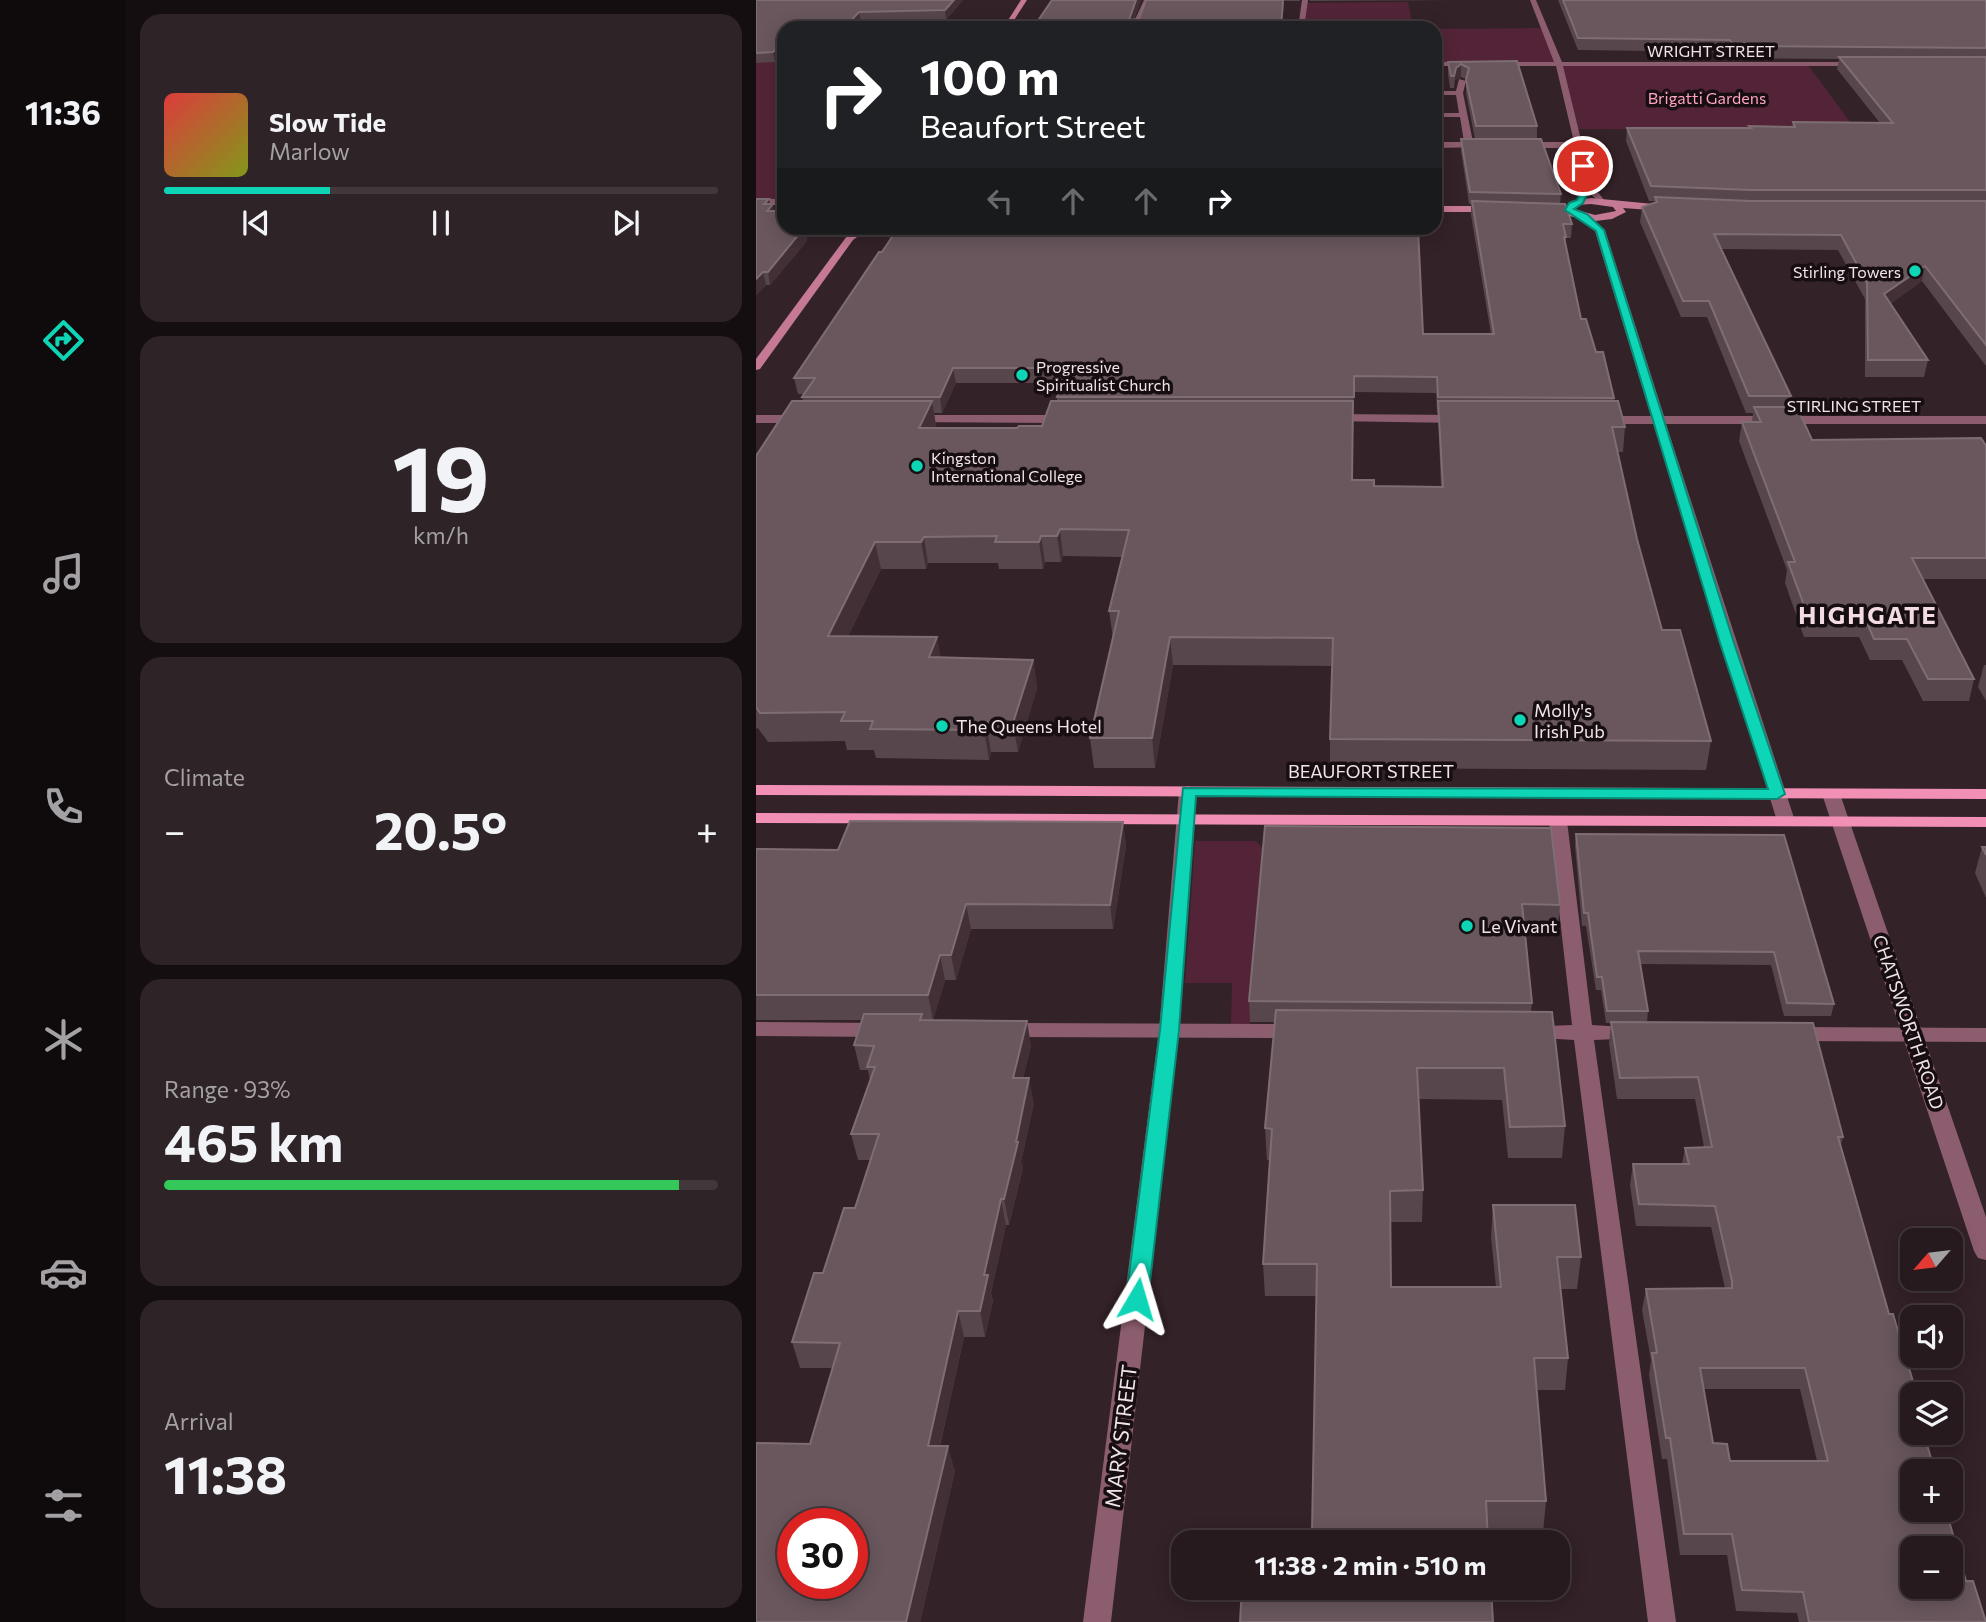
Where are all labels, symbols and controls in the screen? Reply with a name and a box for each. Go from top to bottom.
street label: WRIGHT STREET [1647,41,1775,60]
text: 100 m [920,45,1059,105]
icon: right [805,49,896,140]
park label: Brigatti Gardens [1648,88,1766,107]
text: 11:36 [25,92,101,132]
text: Beaufort Street [920,105,1146,145]
text: Slow Tide [269,106,386,137]
pin [1553,136,1613,196]
text: Marlow [269,137,350,165]
icon: arrive [1564,147,1602,185]
icon: left [981,182,1019,220]
icon: ahead [1054,182,1092,220]
icon: ahead [1127,182,1165,220]
icon: right [1200,182,1238,220]
icon: previous [237,204,275,242]
icon: pause [422,204,460,242]
icon: next [607,204,645,242]
place label: Stirling Towers [1793,262,1901,281]
marker: Stirling Towers [1907,263,1923,279]
icon: directions [39,316,88,365]
place label: Progressive Spiritualist Church [1036,357,1171,394]
marker: Progressive Spiritualist Church [1014,367,1030,383]
street label: STIRLING STREET [1787,396,1921,415]
text: 19 [392,419,490,531]
place label: Kingston International College [931,448,1082,485]
marker: Kingston International College [909,458,925,474]
text: km/h [413,521,469,549]
icon: music [39,549,88,598]
district label: HIGHGATE [1798,600,1938,629]
place label: Molly's Irish Pub [1534,699,1605,742]
marker: Molly's Irish Pub [1512,712,1528,728]
place label: The Queens Hotel [956,715,1102,737]
marker: The Queens Hotel [934,718,950,734]
street label: BEAUFORT STREET [1288,760,1454,782]
text: Climate [164,763,245,791]
icon: phone [39,782,88,831]
text: 20.5° [374,797,507,861]
text: − [164,806,186,853]
text: + [696,806,718,853]
place label: Le Vivant [1481,915,1557,937]
marker: Le Vivant [1459,918,1475,934]
street label: CHATSWORTH ROAD [1869,932,1949,1112]
icon: climate [39,1015,88,1064]
text: Range · 93% [164,1075,290,1103]
text: 465 km [164,1109,343,1173]
north arrow [1900,1228,1964,1292]
map controls [1900,1228,1963,1599]
icon: car [39,1248,88,1297]
position arrow [1100,1262,1174,1336]
button: sound [1900,1305,1963,1368]
street label: MARY STREET [1099,1363,1141,1509]
button: layers [1900,1382,1963,1445]
text: Arrival [164,1407,234,1435]
text: 11:38 [164,1441,287,1505]
button: + [1900,1459,1963,1522]
icon: filters [39,1481,88,1530]
speed limit sign: 30 [777,1508,868,1599]
button: − [1900,1536,1963,1599]
text: 11:38 · 2 min · 510 m [1255,1549,1486,1580]

